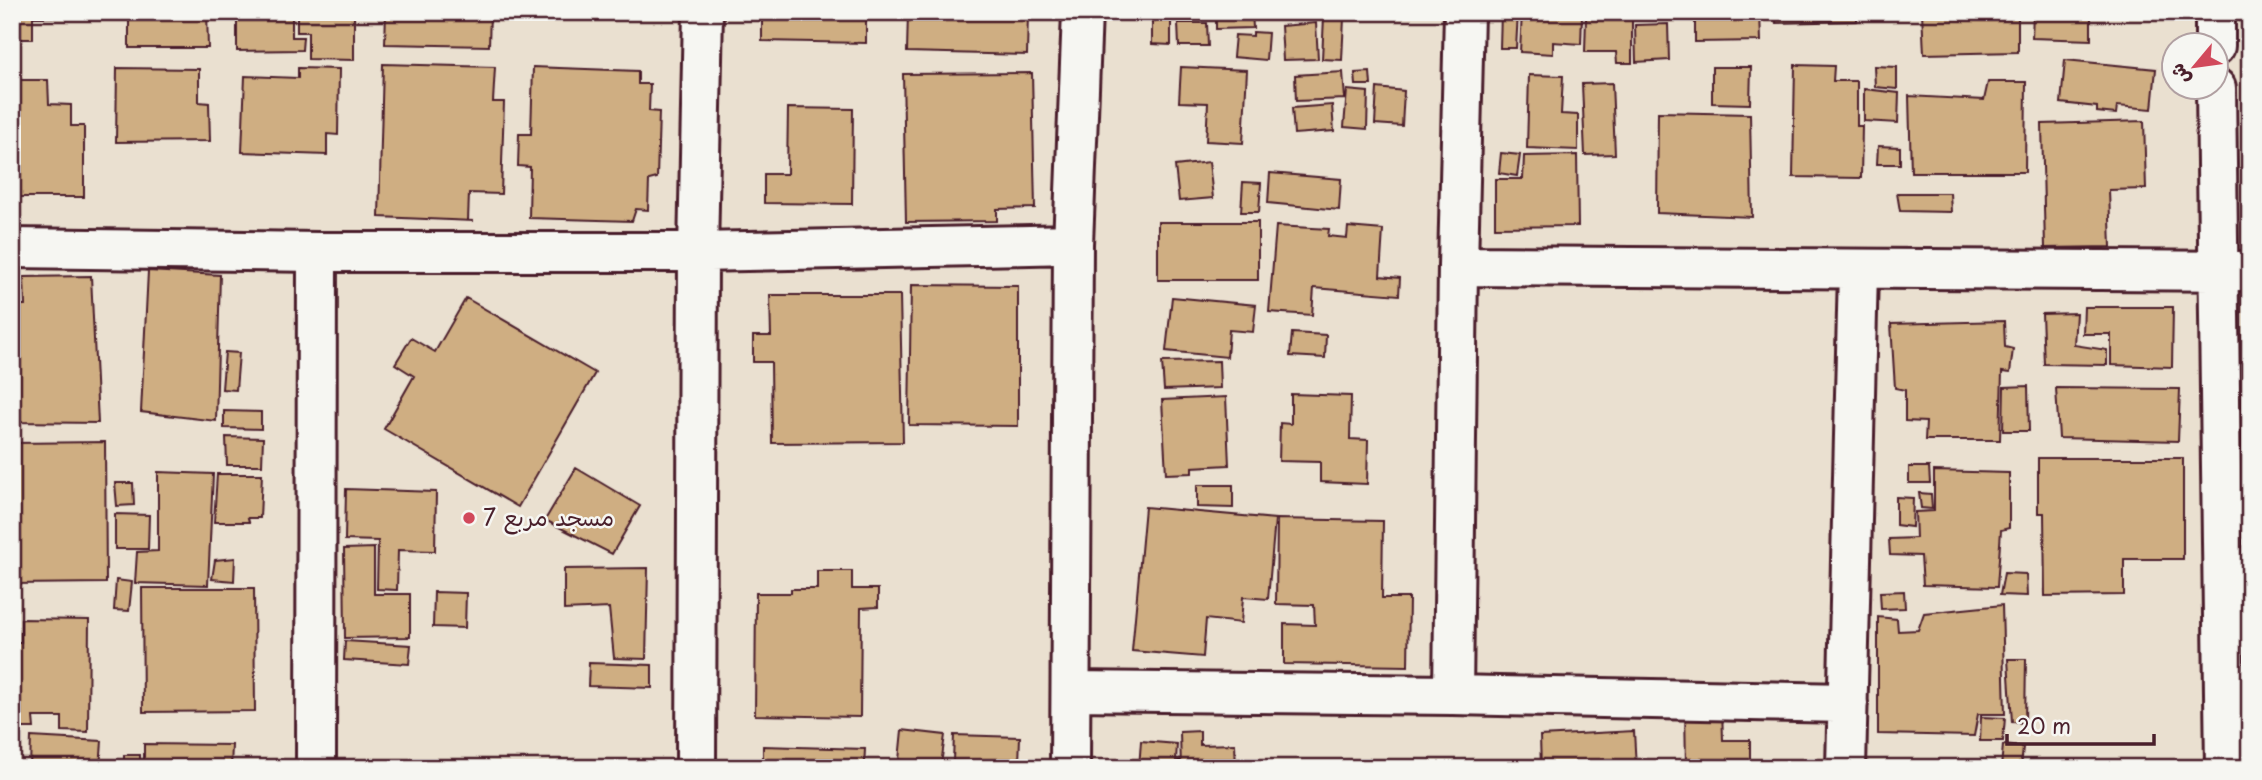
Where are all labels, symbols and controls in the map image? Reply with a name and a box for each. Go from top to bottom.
north arrow [2160,32,2230,102]
text: ش [2162,59,2197,91]
place label: مسجد مربع 7 [483,499,614,535]
marker: مسجد مربع 7 [461,510,477,526]
scale bar [2007,703,2154,747]
text: 20 m [2017,709,2071,741]

